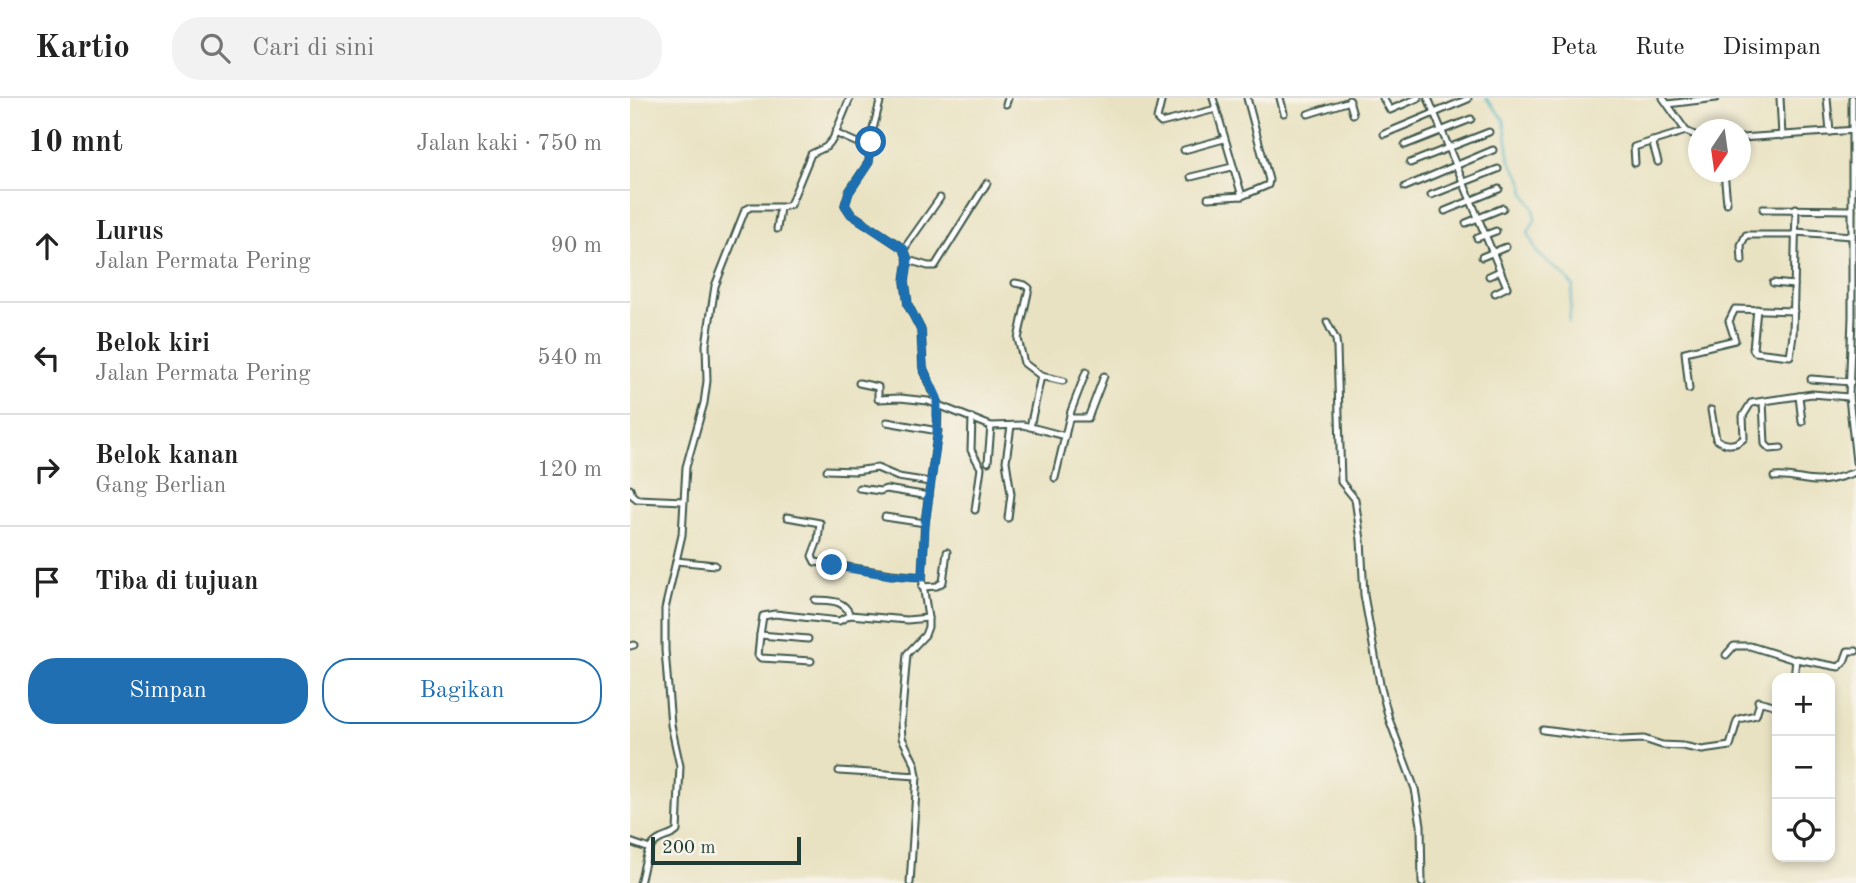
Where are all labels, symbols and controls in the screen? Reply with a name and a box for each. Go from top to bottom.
search box [172,17,662,80]
icon: search [196,29,234,67]
text: Kartio [35,32,130,65]
text: Cari di sini [252,35,374,61]
text: Peta [1551,36,1597,60]
text: Rute [1635,36,1685,60]
text: Disimpan [1723,36,1821,60]
north arrow [1688,119,1751,182]
route start [855,126,886,157]
text: 10 mnt [28,128,123,158]
text: Jalan kaki · 750 m [416,132,602,155]
text: Lurus [95,219,163,245]
icon: ahead [28,227,66,265]
text: 90 m [551,234,602,257]
text: Jalan Permata Pering [95,250,311,273]
text: Belok kiri [95,331,210,357]
icon: left [28,339,66,377]
text: 540 m [537,346,602,369]
text: Jalan Permata Pering [95,362,311,385]
text: Belok kanan [95,443,239,469]
icon: right [28,451,66,489]
text: 120 m [537,458,602,481]
text: Gang Berlian [95,474,226,497]
route end [816,549,847,580]
icon: arrive [28,563,66,601]
text: Tiba di tujuan [95,569,259,595]
button: Simpan [28,658,308,724]
button: Bagikan [322,658,602,724]
map controls [1772,673,1835,862]
button: + [1772,673,1835,736]
button: − [1772,736,1835,799]
button: locate [1772,799,1835,862]
scale bar [651,834,802,866]
text: 200 m [662,839,715,858]

